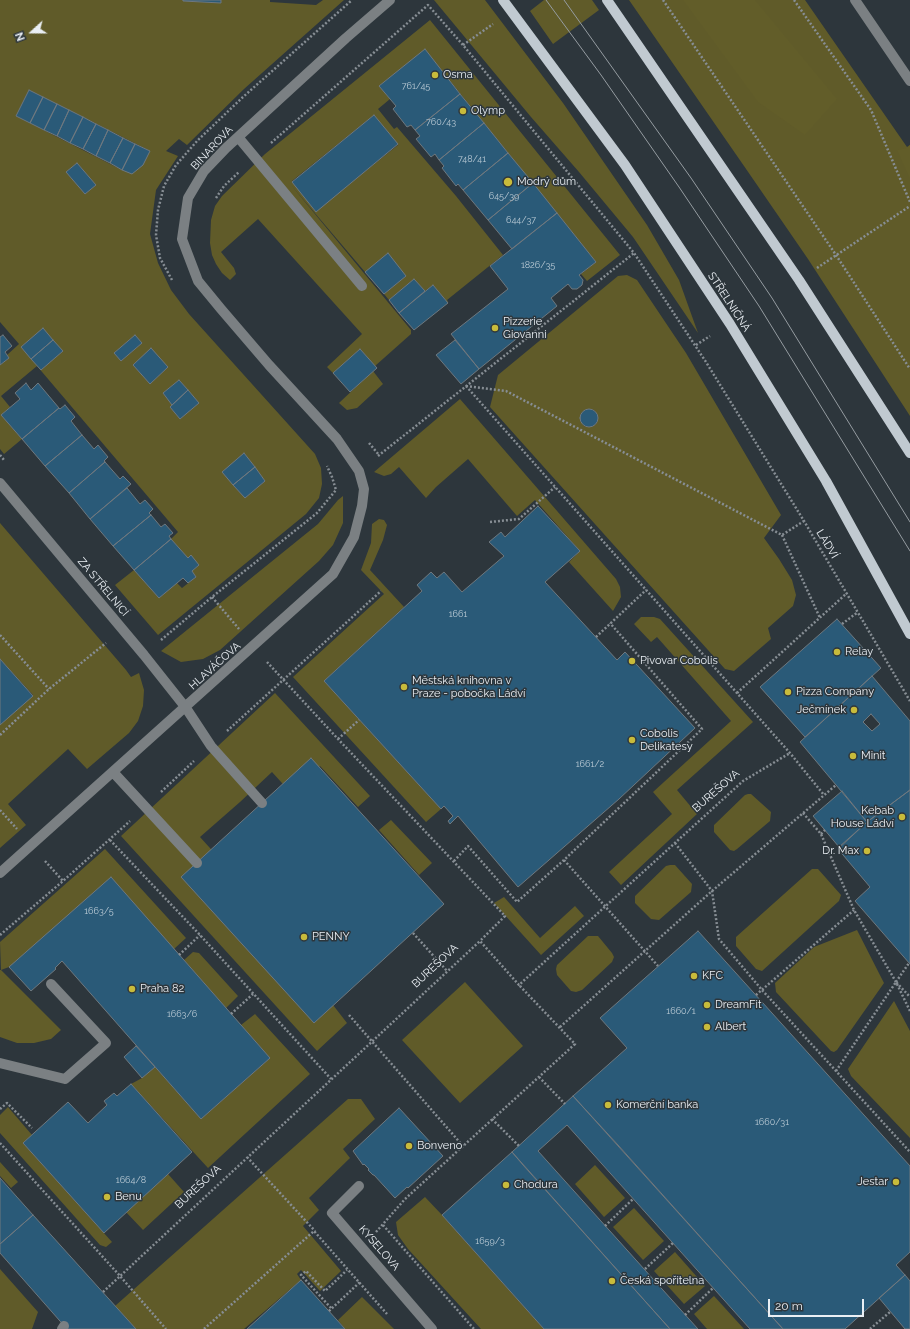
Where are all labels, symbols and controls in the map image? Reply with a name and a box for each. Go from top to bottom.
north arrow [12,12,52,52]
text: N [13,30,28,43]
place label: Osma [443,68,473,82]
marker: Osma [430,70,440,80]
house number: 761/45 [402,81,430,91]
place label: Olymp [471,104,505,118]
marker: Olymp [458,106,468,116]
house number: 760/43 [426,117,456,127]
street label: BINAROVA [188,123,236,173]
house number: 748/41 [458,154,486,164]
place label: Modrý dům [517,175,576,189]
marker: Modrý dům [502,176,514,188]
house number: 645/39 [489,191,519,201]
house number: 644/37 [506,215,536,225]
house number: 1826/35 [521,260,555,270]
street label: STŘELNIČNÁ [705,270,753,334]
place label: Pizzerie Giovanni [503,315,547,341]
marker: Pizzerie Giovanni [490,323,500,333]
street label: LÁDVÍ [813,527,841,561]
street label: ZA STŘELNICÍ [75,555,131,619]
house number: 1661 [449,609,467,619]
street label: HLAVÁČOVA [186,639,244,693]
place label: Relay [845,645,873,659]
marker: Relay [832,647,842,657]
place label: Pivovar Cobolis [640,654,718,668]
marker: Pivovar Cobolis [627,656,637,666]
place label: Městská knihovna v Praze - pobočka Ládví [412,674,525,700]
marker: Městská knihovna v Praze - pobočka Ládví [399,682,409,692]
place label: Pizza Company [796,685,874,699]
marker: Pizza Company [783,687,793,697]
place label: Ječmínek [797,703,846,717]
marker: Ječmínek [849,705,859,715]
place label: Cobolis Delikatesy [640,727,693,753]
marker: Cobolis Delikatesy [627,735,637,745]
place label: Minit [861,749,886,763]
marker: Minit [848,751,858,761]
house number: 1661/2 [576,759,604,769]
street label: BUREŠOVA [690,767,742,815]
place label: Kebab House Ládví [831,804,894,830]
marker: Kebab House Ládví [897,812,907,822]
place label: Dr. Max [822,844,859,858]
marker: Dr. Max [862,846,872,856]
house number: 1663/5 [84,906,114,916]
place label: PENNY [312,930,350,944]
marker: PENNY [299,932,309,942]
street label: BUREŠOVA [409,941,461,991]
place label: KFC [702,969,723,983]
marker: KFC [689,971,699,981]
place label: Praha 82 [140,982,184,996]
marker: Praha 82 [127,984,137,994]
place label: DreamFit [715,998,762,1012]
marker: DreamFit [702,1000,712,1010]
house number: 1660/1 [666,1006,696,1016]
house number: 1663/6 [167,1009,197,1019]
place label: Albert [715,1020,746,1034]
marker: Albert [702,1022,712,1032]
place label: Komerční banka [616,1098,698,1112]
marker: Komerční banka [603,1100,613,1110]
house number: 1660/31 [755,1117,789,1127]
place label: Bonveno [417,1139,462,1153]
marker: Bonveno [404,1141,414,1151]
street label: BUREŠOVA [172,1162,224,1212]
house number: 1664/8 [116,1175,146,1185]
place label: Jestar [857,1175,888,1189]
marker: Jestar [891,1177,901,1187]
place label: Chodura [514,1178,558,1192]
marker: Chodura [501,1180,511,1190]
place label: Benu [115,1190,142,1204]
marker: Benu [102,1192,112,1202]
street label: KYSELOVA [356,1223,402,1273]
house number: 1659/3 [475,1236,505,1246]
place label: Česká spořitelna [620,1274,704,1288]
marker: Česká spořitelna [607,1276,617,1286]
scale bar [770,1291,866,1317]
text: 20 m [775,1299,803,1313]

